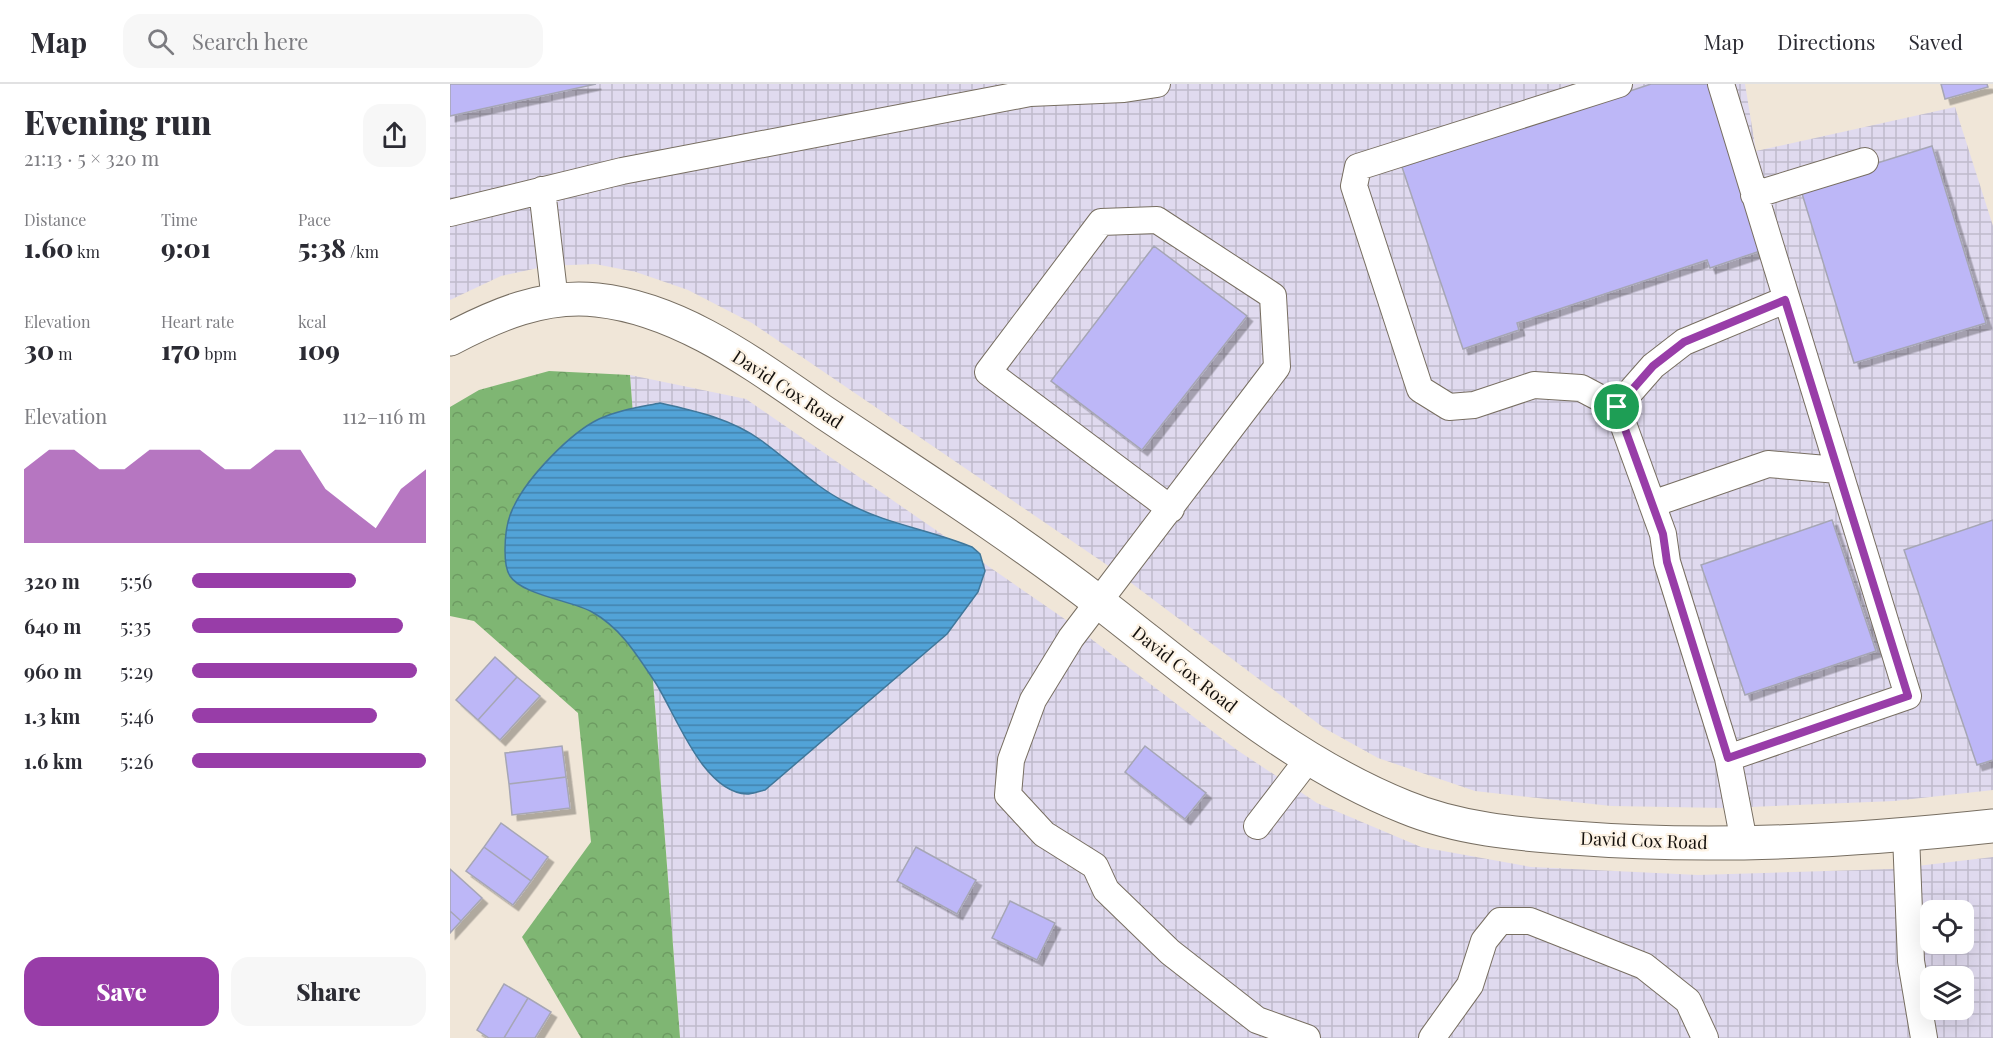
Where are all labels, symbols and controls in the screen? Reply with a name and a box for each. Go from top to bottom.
search box [123,14,543,68]
text: Map [30,23,87,60]
icon: search [144,25,177,58]
text: Search here [192,26,308,56]
text: Map [1703,27,1744,55]
text: Directions [1777,27,1875,55]
text: Saved [1908,27,1963,55]
text: Evening run [24,99,211,143]
button: share [363,104,426,167]
text: 21:13 · 5 × 320 m [24,144,159,171]
text: Distance [24,209,86,230]
text: Time [161,209,198,230]
text: Pace [298,209,331,230]
text: 1.60 [24,230,73,265]
text: 9:01 [161,230,211,265]
text: 5:38 [298,230,346,265]
text: km [73,241,100,262]
text: /km [346,241,379,262]
text: Elevation [24,311,91,332]
text: Heart rate [161,311,234,332]
text: kcal [298,311,327,332]
text: 30 [24,332,54,367]
text: 170 [161,332,201,367]
text: 109 [298,332,340,367]
text: m [54,343,72,364]
text: bpm [201,343,237,364]
street label: David Cox Road [728,344,848,434]
pin [1591,381,1642,432]
icon: arrive [1600,390,1633,423]
text: Elevation [24,402,107,429]
text: 112–116 m [342,402,426,429]
text: 320 m [24,567,80,594]
text: 5:56 [120,567,152,594]
text: 640 m [24,612,81,639]
text: 5:35 [120,612,151,639]
street label: David Cox Road [1127,620,1243,718]
text: 960 m [24,657,82,684]
text: 5:29 [120,657,153,684]
text: 1.3 km [24,702,80,729]
text: 5:46 [120,702,154,729]
text: 1.6 km [24,747,83,774]
text: 5:26 [120,747,154,774]
street label: David Cox Road [1580,826,1709,854]
map controls [1920,900,1974,1020]
button: locate [1920,900,1974,954]
button: Save [24,957,219,1026]
button: Share [231,957,426,1026]
button: layers [1920,966,1974,1020]

